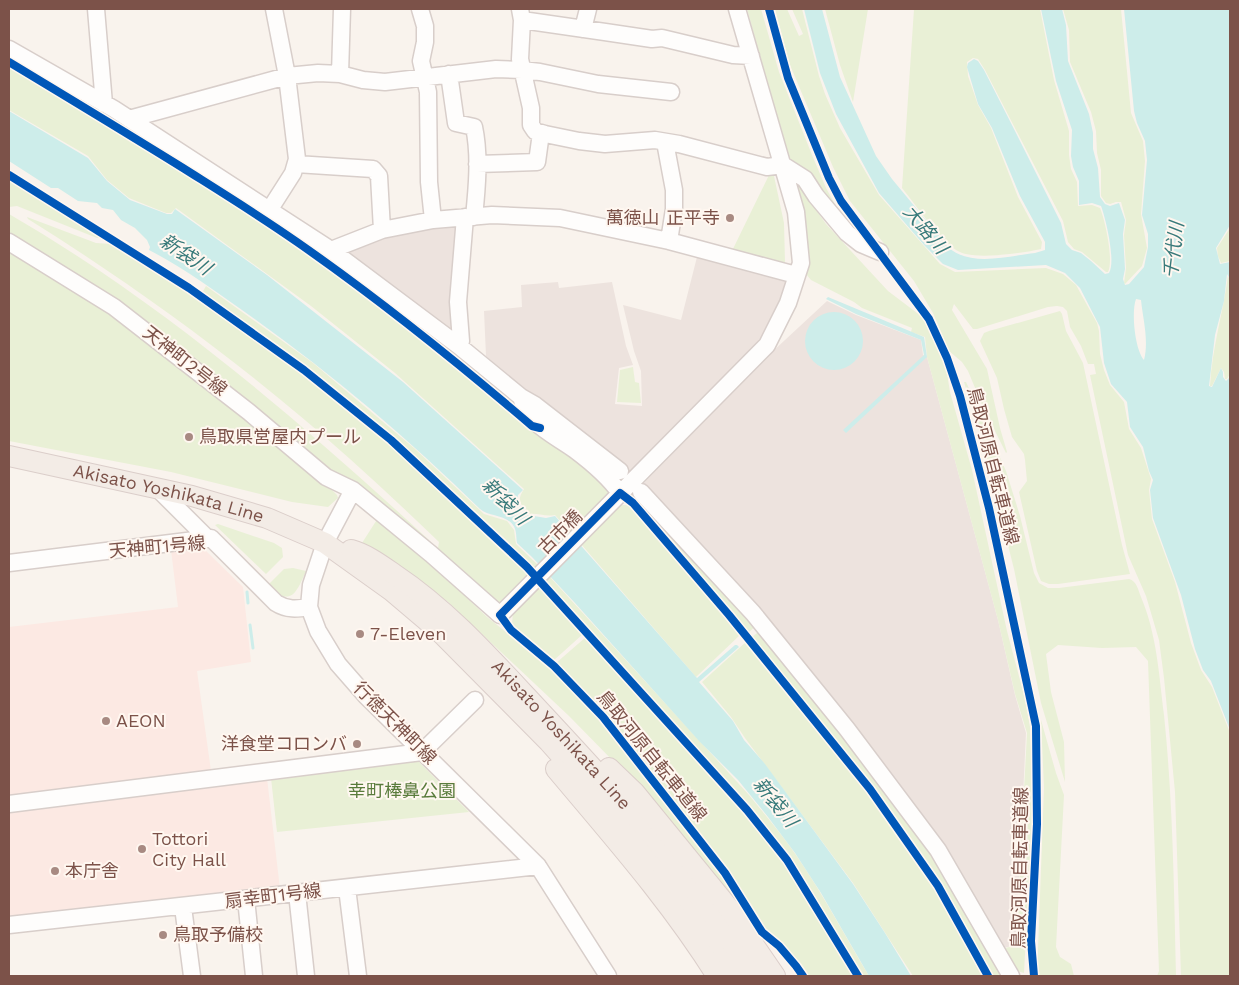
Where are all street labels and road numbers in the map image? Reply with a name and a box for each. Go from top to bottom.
street label: 天神町2号線 [139,321,231,400]
street label: 鳥取河原自転車道線 [964,385,1023,547]
street label: Akisato Yoshikata Line [71,459,267,527]
street label: 古市橋 [533,505,586,558]
street label: 天神町1号線 [108,532,206,561]
street label: Akisato Yoshikata Line [488,655,636,813]
street label: 行徳天神町線 [350,677,441,768]
street label: 鳥取河原自転車道線 [593,686,712,825]
street label: 鳥取河原自転車道線 [1008,787,1031,949]
street label: 扇幸町1号線 [224,879,322,912]

